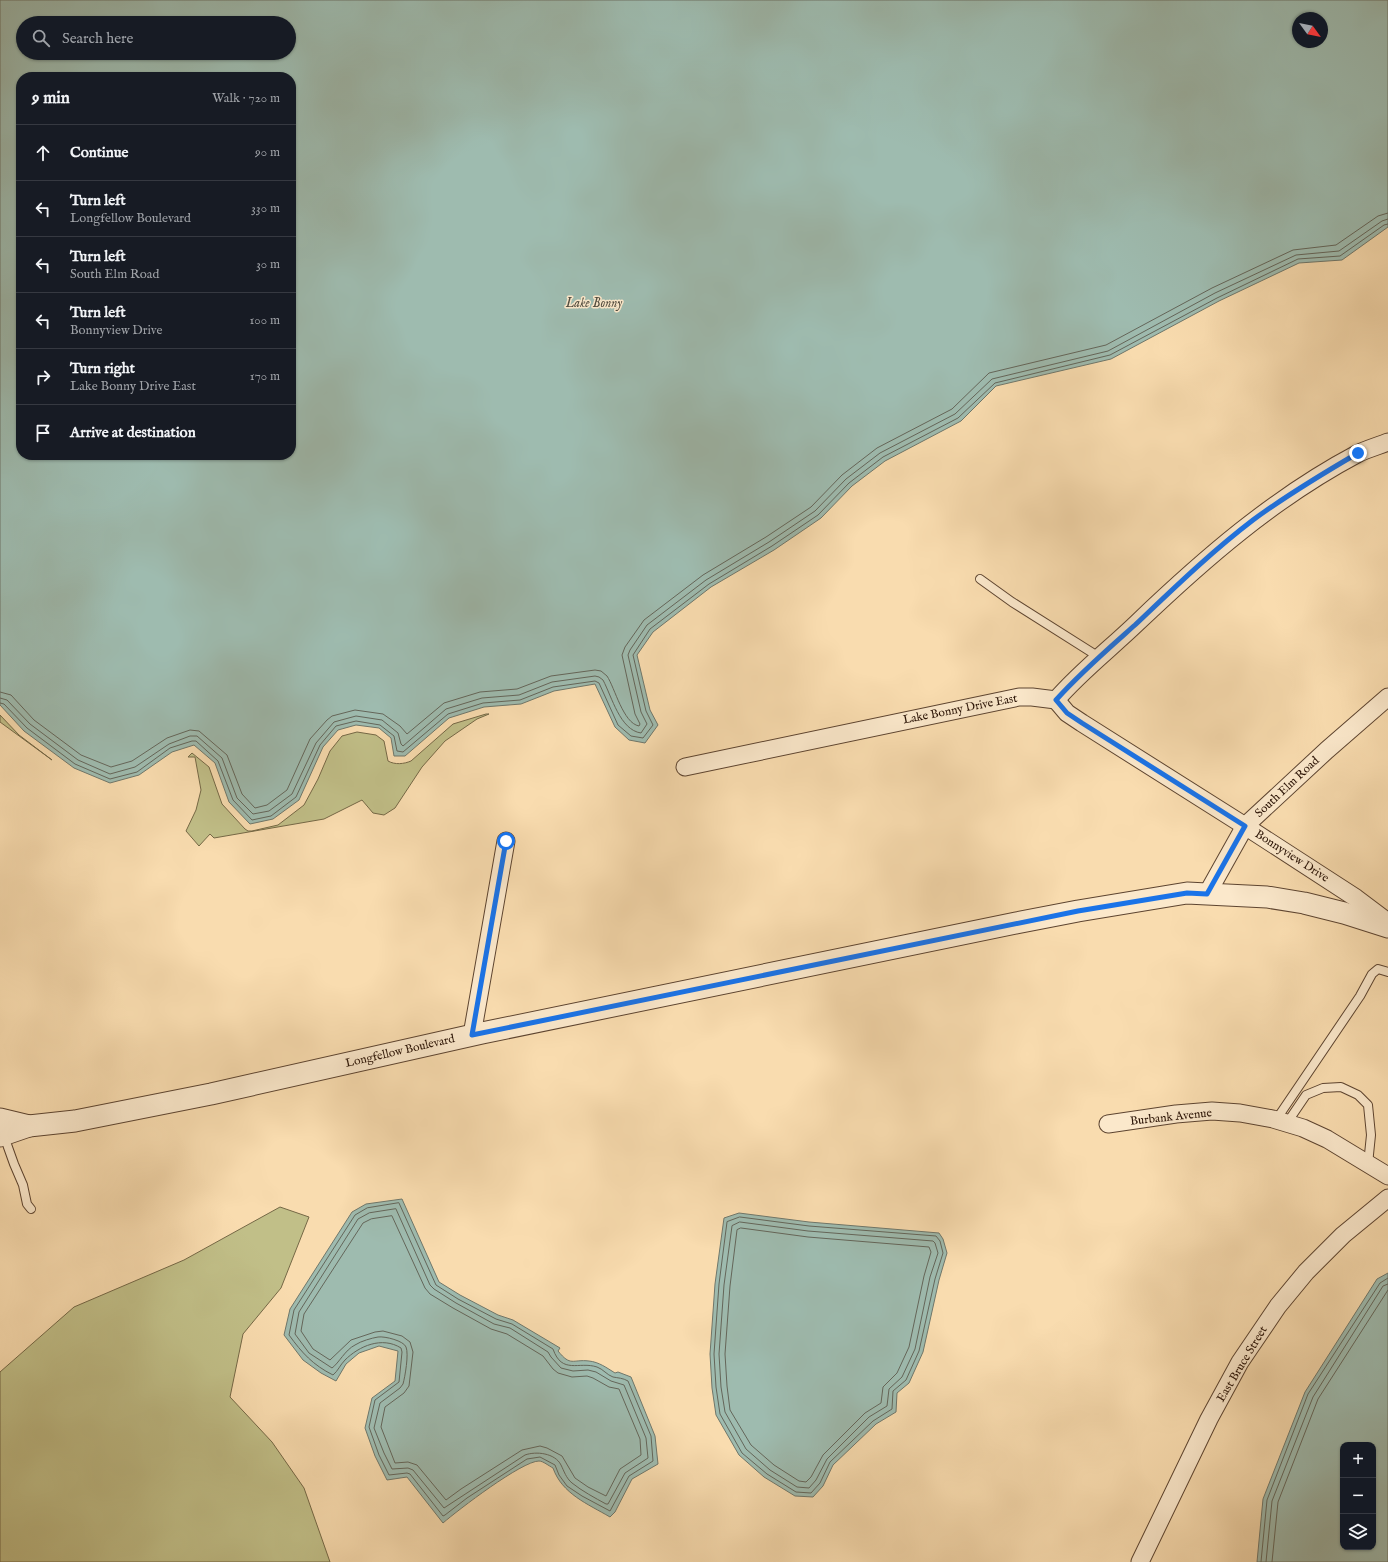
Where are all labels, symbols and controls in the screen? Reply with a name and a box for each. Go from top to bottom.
north arrow [1292,12,1328,48]
search box [16,16,296,60]
icon: search [30,27,52,49]
text: Search here [62,29,133,48]
text: 9 min [32,88,70,109]
text: Walk · 720 m [212,90,280,107]
icon: ahead [32,142,54,164]
text: Continue [70,143,128,162]
text: 90 m [255,144,280,161]
text: Turn left [70,191,126,210]
icon: left [32,198,54,220]
text: 330 m [251,200,280,217]
text: Longfellow Boulevard [70,210,191,227]
text: Turn left [70,247,126,266]
icon: left [32,254,54,276]
text: 30 m [256,256,280,273]
text: South Elm Road [70,266,159,283]
water label: Lake Bonny [565,295,622,312]
text: Turn left [70,303,126,322]
icon: left [32,310,54,332]
text: 100 m [250,312,280,329]
text: Bonnyview Drive [70,322,163,339]
text: Turn right [70,359,135,378]
icon: right [32,366,54,388]
text: 170 m [250,368,280,385]
text: Lake Bonny Drive East [70,378,196,395]
icon: arrive [32,422,54,444]
text: Arrive at destination [70,423,196,442]
route end [1349,444,1367,462]
street label: Lake Bonny Drive East [902,691,1018,727]
street label: South Elm Road [1252,753,1323,821]
street label: Bonnyview Drive [1252,826,1332,886]
route start [497,832,515,850]
street label: Longfellow Boulevard [344,1031,457,1071]
street label: Burbank Avenue [1129,1105,1213,1129]
street label: East Bruce Street [1213,1323,1271,1405]
map controls [1340,1442,1376,1550]
button: + [1340,1442,1376,1478]
button: − [1340,1478,1376,1514]
button: layers [1340,1514,1376,1550]

